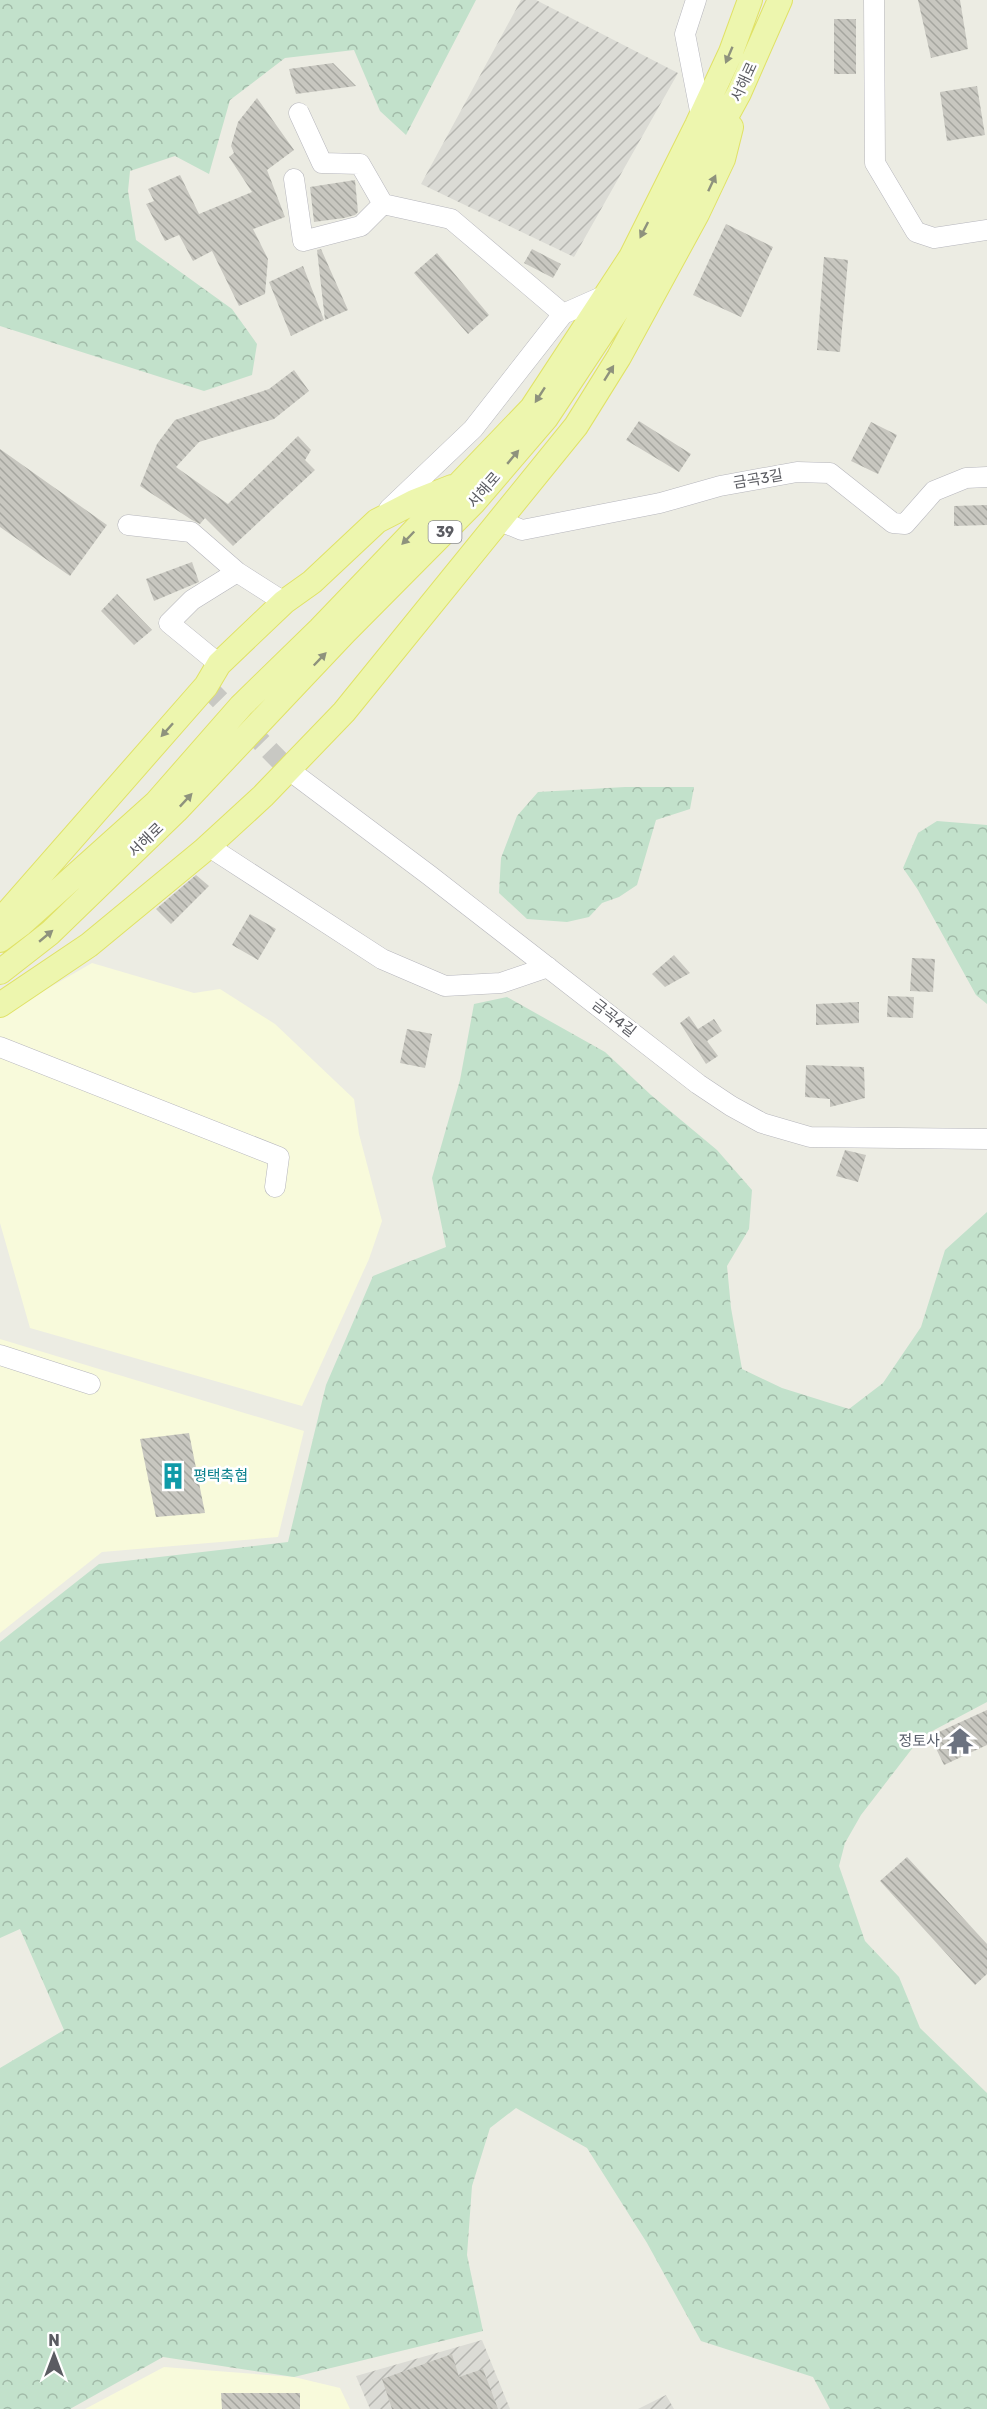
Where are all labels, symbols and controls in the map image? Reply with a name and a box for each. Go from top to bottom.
one-way arrow [724,46,734,64]
street label: 서해로 [727,59,761,105]
one-way arrow [707,174,716,191]
one-way arrow [640,221,650,239]
one-way arrow [604,364,615,381]
one-way arrow [535,387,546,403]
one-way arrow [506,449,519,465]
street label: 금곡3길 [732,466,784,492]
street label: 서해로 [464,468,504,512]
road number: 39 [428,521,462,543]
one-way arrow [401,530,415,545]
one-way arrow [313,651,327,666]
one-way arrow [161,722,174,737]
one-way arrow [179,793,193,808]
street label: 서해로 [125,819,167,861]
one-way arrow [38,930,53,943]
street label: 금곡4길 [588,995,640,1041]
building icon: 평택축협 [158,1461,188,1491]
place label: 평택축협 [193,1467,248,1485]
temple icon: 정토사 [945,1726,975,1756]
place label: 정토사 [899,1732,940,1750]
north arrow [24,2325,84,2385]
text: N [48,2331,60,2350]

